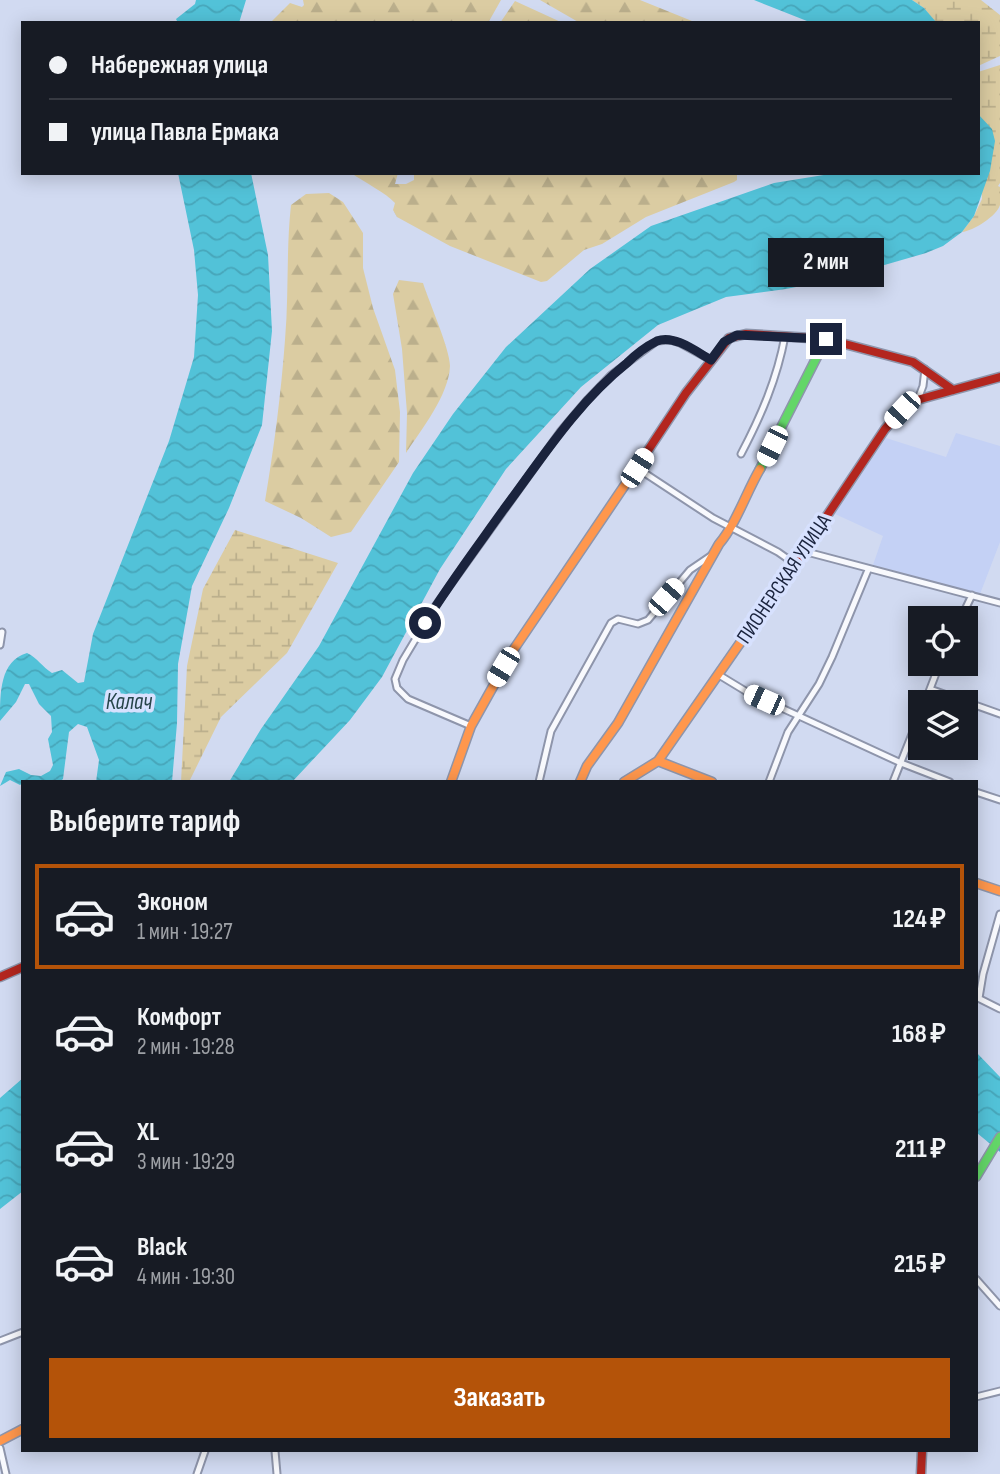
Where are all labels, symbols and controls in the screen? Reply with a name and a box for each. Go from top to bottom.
text: Набережная улица [91,50,268,81]
text: улица Павла Ермака [91,117,279,148]
callout: 2 мин [768,238,884,286]
text: 2 мин [803,248,849,276]
route end [810,323,842,355]
car [880,387,925,433]
car [754,423,791,469]
car [617,445,658,491]
street label: ПИОНЕРСКАЯ УЛИЦА [732,509,837,648]
car [645,574,688,620]
map controls [908,606,978,760]
button: locate [908,606,978,676]
route start [409,607,441,639]
car [484,644,523,690]
car [741,682,788,718]
water label: Калач [106,688,152,716]
button: layers [908,690,978,760]
text: Выберите тариф [49,802,240,841]
icon: car [53,885,116,948]
text: Эконом [137,887,208,918]
text: 124 ₽ [893,904,946,935]
text: 1 мин · 19:27 [137,918,232,946]
icon: car [53,1000,116,1063]
text: Комфорт [137,1002,221,1033]
text: 168 ₽ [892,1019,946,1050]
text: 2 мин · 19:28 [137,1033,235,1061]
icon: car [53,1115,116,1178]
text: XL [137,1117,159,1148]
text: 211 ₽ [895,1134,946,1165]
text: 3 мин · 19:29 [137,1148,235,1176]
icon: car [53,1230,116,1293]
text: Black [137,1232,187,1263]
text: 215 ₽ [894,1249,946,1280]
text: 4 мин · 19:30 [137,1263,235,1291]
button: Заказать [49,1358,950,1438]

